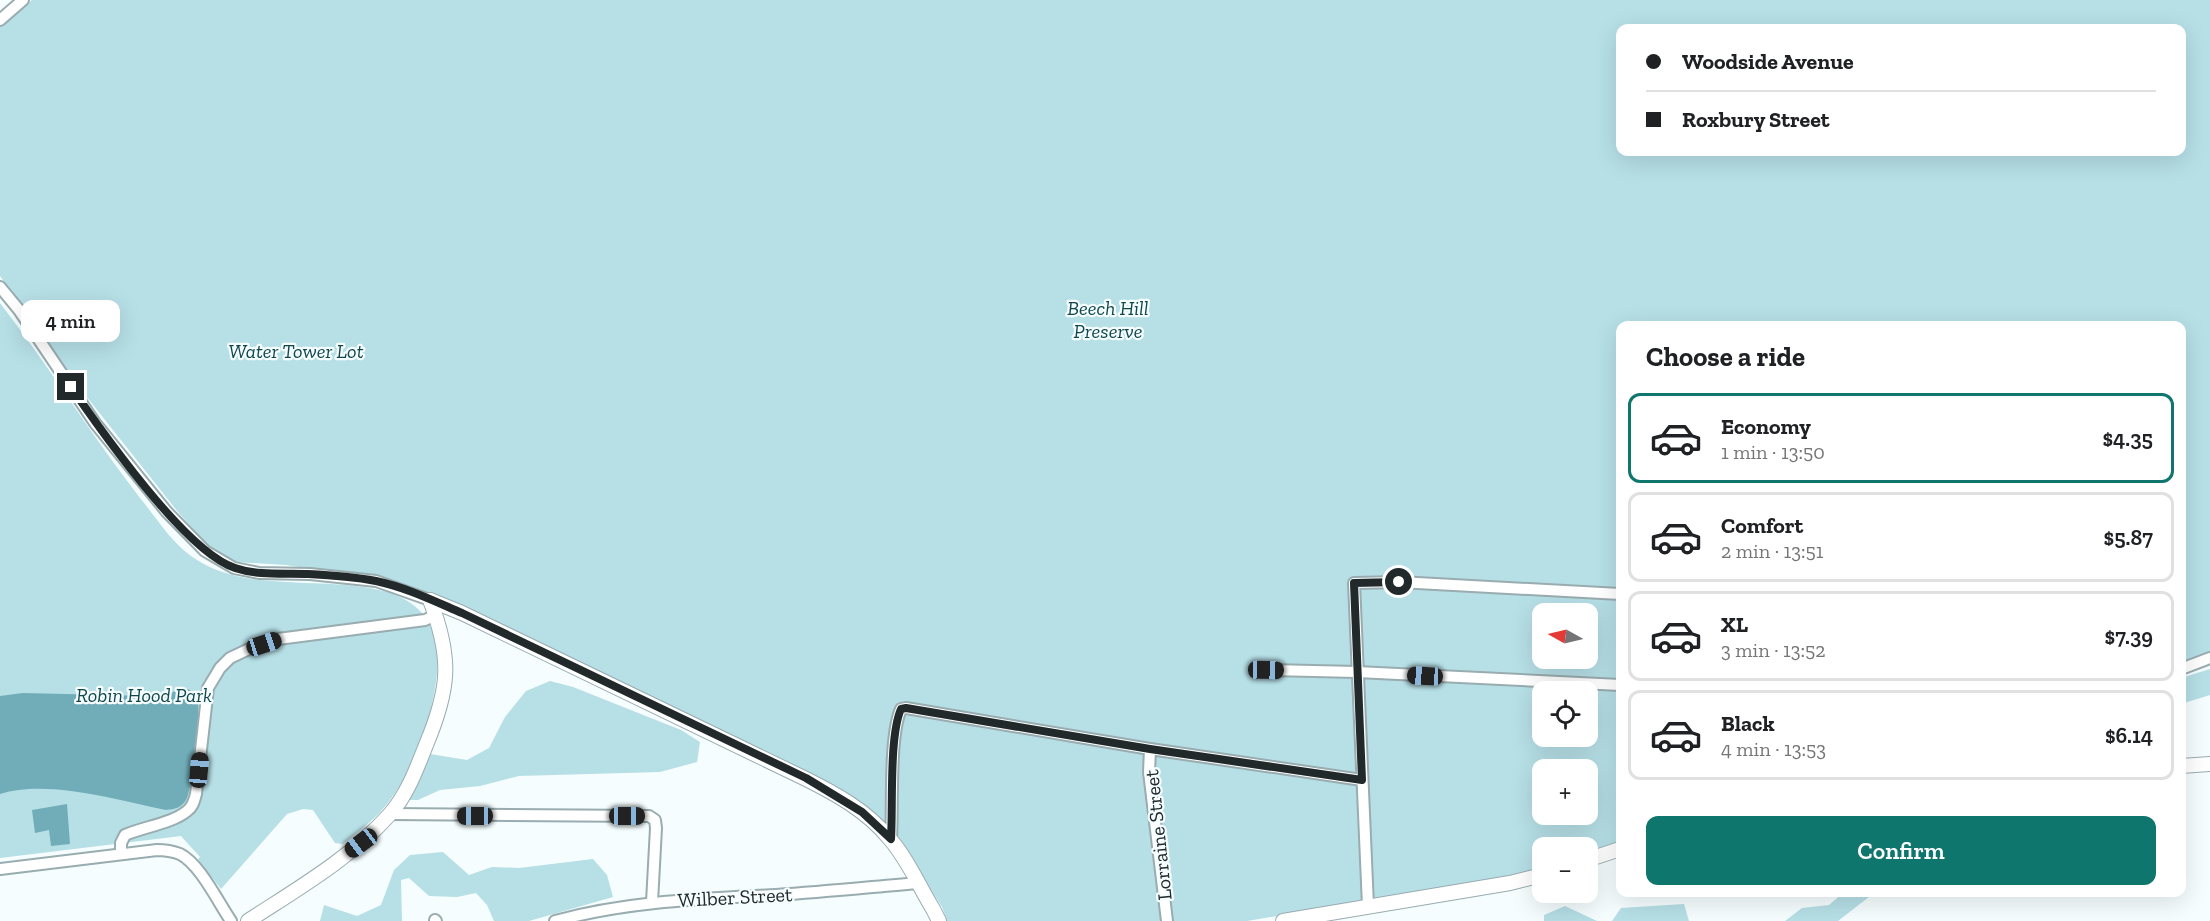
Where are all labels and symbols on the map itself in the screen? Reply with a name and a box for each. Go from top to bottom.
park label: Beech Hill Preserve [1067,296,1149,343]
callout: 4 min [22,300,121,342]
park label: Water Tower Lot [228,339,364,363]
route end [57,373,84,400]
route start [1385,568,1412,595]
north arrow [1532,603,1598,669]
car [244,630,284,658]
car [1248,661,1284,679]
car [1407,666,1443,686]
park label: Robin Hood Park [76,683,212,707]
car [188,751,210,789]
street label: Lorraine Street [1139,768,1177,902]
car [457,807,493,825]
car [609,807,645,825]
car [341,825,381,861]
street label: Wilber Street [677,882,793,912]

